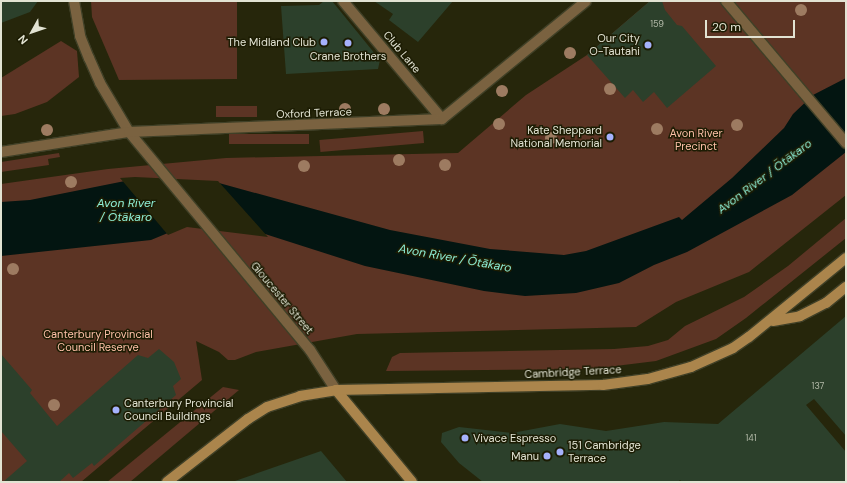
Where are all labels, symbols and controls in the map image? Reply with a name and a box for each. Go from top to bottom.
north arrow [12,12,52,52]
scale bar [707,12,797,38]
house number: 159 [650,19,664,29]
text: 20 m [712,19,741,35]
street label: Club Lane [381,28,423,76]
text: N [15,32,31,47]
place label: Our City O-Tautahi [589,32,640,58]
place label: The Midland Club [227,35,316,49]
marker: The Midland Club [319,37,329,47]
marker: Crane Brothers [343,38,353,48]
marker: Our City O-Tautahi [643,40,653,50]
place label: Crane Brothers [310,49,386,63]
street label: Oxford Terrace [276,105,352,121]
place label: Kate Sheppard National Memorial [510,124,602,150]
park label: Avon River Precinct [669,127,723,153]
marker: Kate Sheppard National Memorial [605,132,615,142]
water label: Avon River / Ōtākaro [715,137,815,217]
water label: Avon River / Ōtākaro [97,197,155,225]
water label: Avon River / Ōtākaro [397,242,513,276]
street label: Gloucester Street [248,259,316,337]
park label: Canterbury Provincial Council Reserve [43,328,153,354]
street label: Cambridge Terrace [524,363,622,381]
house number: 137 [812,381,824,391]
place label: Canterbury Provincial Council Buildings [124,397,234,423]
marker: Canterbury Provincial Council Buildings [111,405,121,415]
place label: Vivace Espresso [473,431,556,445]
marker: Vivace Espresso [460,433,470,443]
house number: 141 [745,433,757,443]
place label: 151 Cambridge Terrace [568,439,641,465]
marker: 151 Cambridge Terrace [555,447,565,457]
place label: Manu [511,449,539,463]
marker: Manu [542,451,552,461]

